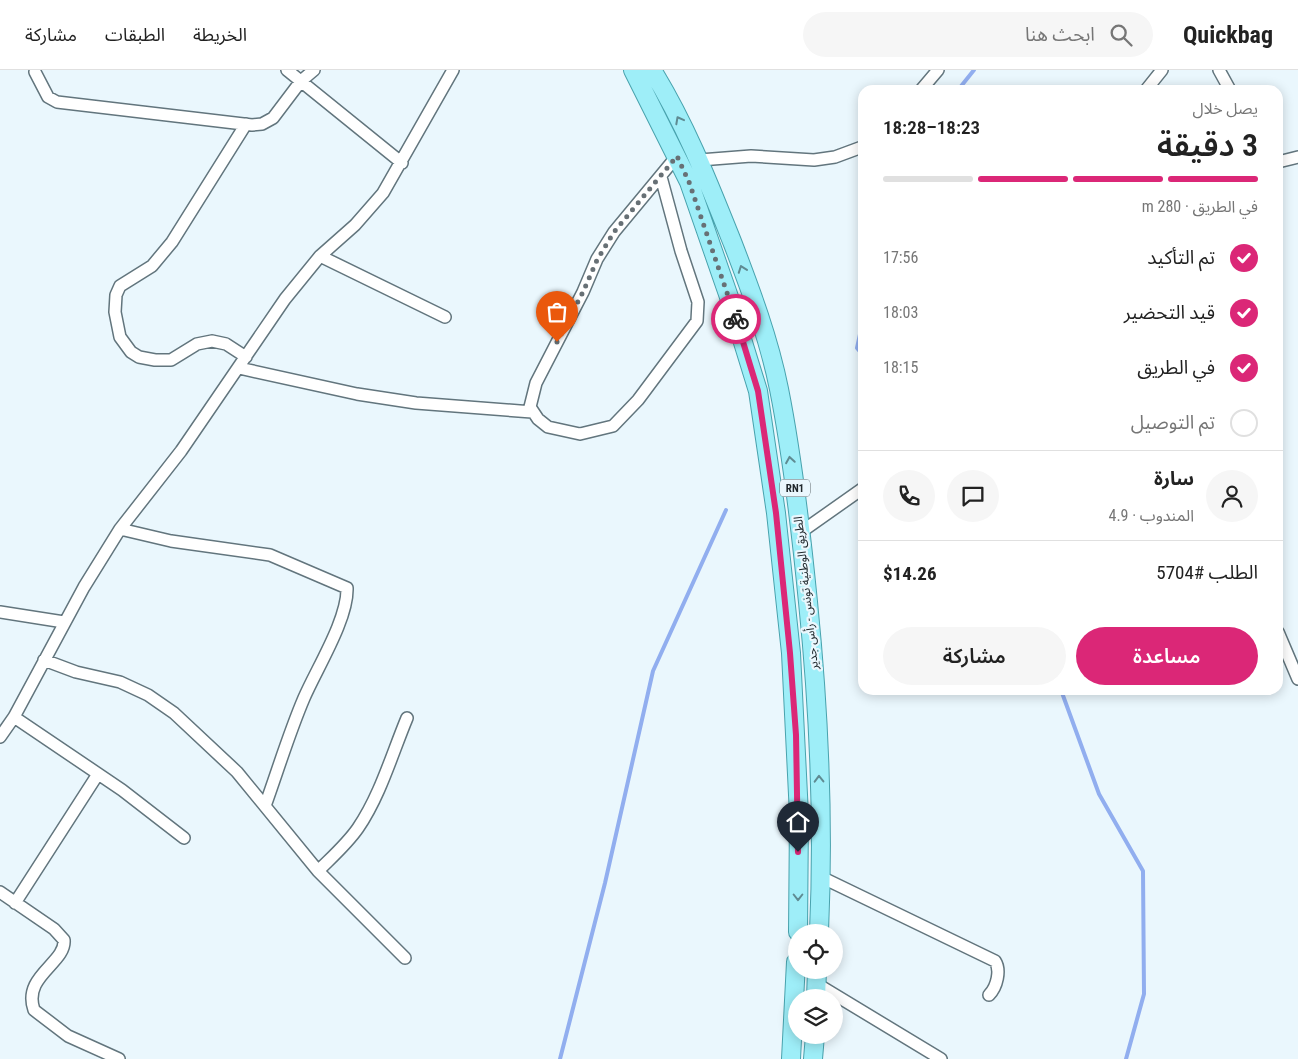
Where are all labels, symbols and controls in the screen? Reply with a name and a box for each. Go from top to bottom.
search box [803,12,1153,57]
icon: search [1107,21,1135,49]
text: Quickbag [1183,21,1273,49]
text: ابحث هنا [1025,23,1095,46]
text: مشاركة [25,24,77,45]
text: الطبقات [105,24,165,45]
text: الخريطة [193,24,247,45]
text: يصل خلال [1193,99,1258,118]
one-way arrow [675,116,685,125]
text: 18:23–18:28 [883,116,980,139]
text: 3 دقيقة [1157,126,1258,164]
text: في الطريق · 280 m [1142,197,1258,216]
icon: check [1230,244,1258,272]
text: تم التأكيد [1147,246,1215,269]
text: 17:56 [883,248,918,267]
one-way arrow [738,266,748,274]
pin [536,291,578,342]
courier [711,294,761,344]
icon: bag [543,298,571,326]
icon: check [1230,299,1258,327]
text: قيد التحضير [1124,301,1215,324]
text: 18:03 [883,303,918,322]
icon: bike [722,305,750,333]
icon: check [1230,354,1258,382]
text: في الطريق [1137,356,1215,379]
text: 18:15 [883,358,918,377]
text: تم التوصيل [1131,411,1215,434]
one-way arrow [786,456,796,465]
text: سارة [1154,467,1194,490]
button: phone [883,470,935,522]
button: chat [947,470,999,522]
button: person [1206,470,1258,522]
road number: RN1 [780,479,810,496]
text: المندوب · 4.9 [1108,506,1194,525]
street label: الطريق الوطنية تونس - رأس جدير [790,515,822,671]
text: الطلب #5704 [1156,561,1258,584]
text: $14.26 [883,562,937,585]
button: مشاركة [883,627,1066,685]
button: مساعدة [1076,627,1258,685]
one-way arrow [814,775,824,782]
pin [777,801,819,852]
icon: home [784,808,812,836]
one-way arrow [793,894,803,901]
map controls [788,924,843,1044]
button: locate [788,924,843,979]
button: layers [788,989,843,1044]

